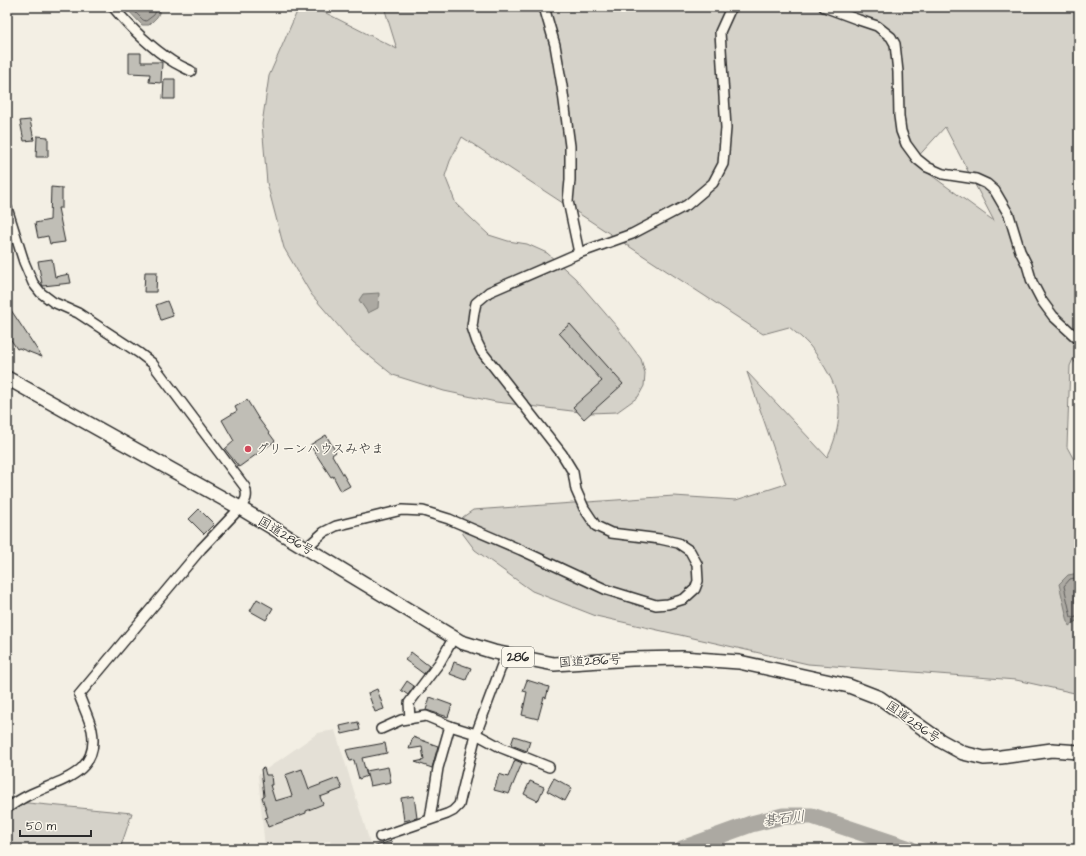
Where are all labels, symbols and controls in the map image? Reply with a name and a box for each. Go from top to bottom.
place label: グリーンハウスみやま [256,440,384,458]
marker: グリーンハウスみやま [243,444,253,454]
street label: 国道286号 [254,512,318,560]
road number: 286 [502,647,534,667]
street label: 国道286号 [558,650,622,672]
street label: 国道286号 [882,697,944,747]
water label: 碁石川 [762,807,806,831]
scale bar [20,812,91,838]
text: 50 m [26,818,57,835]

